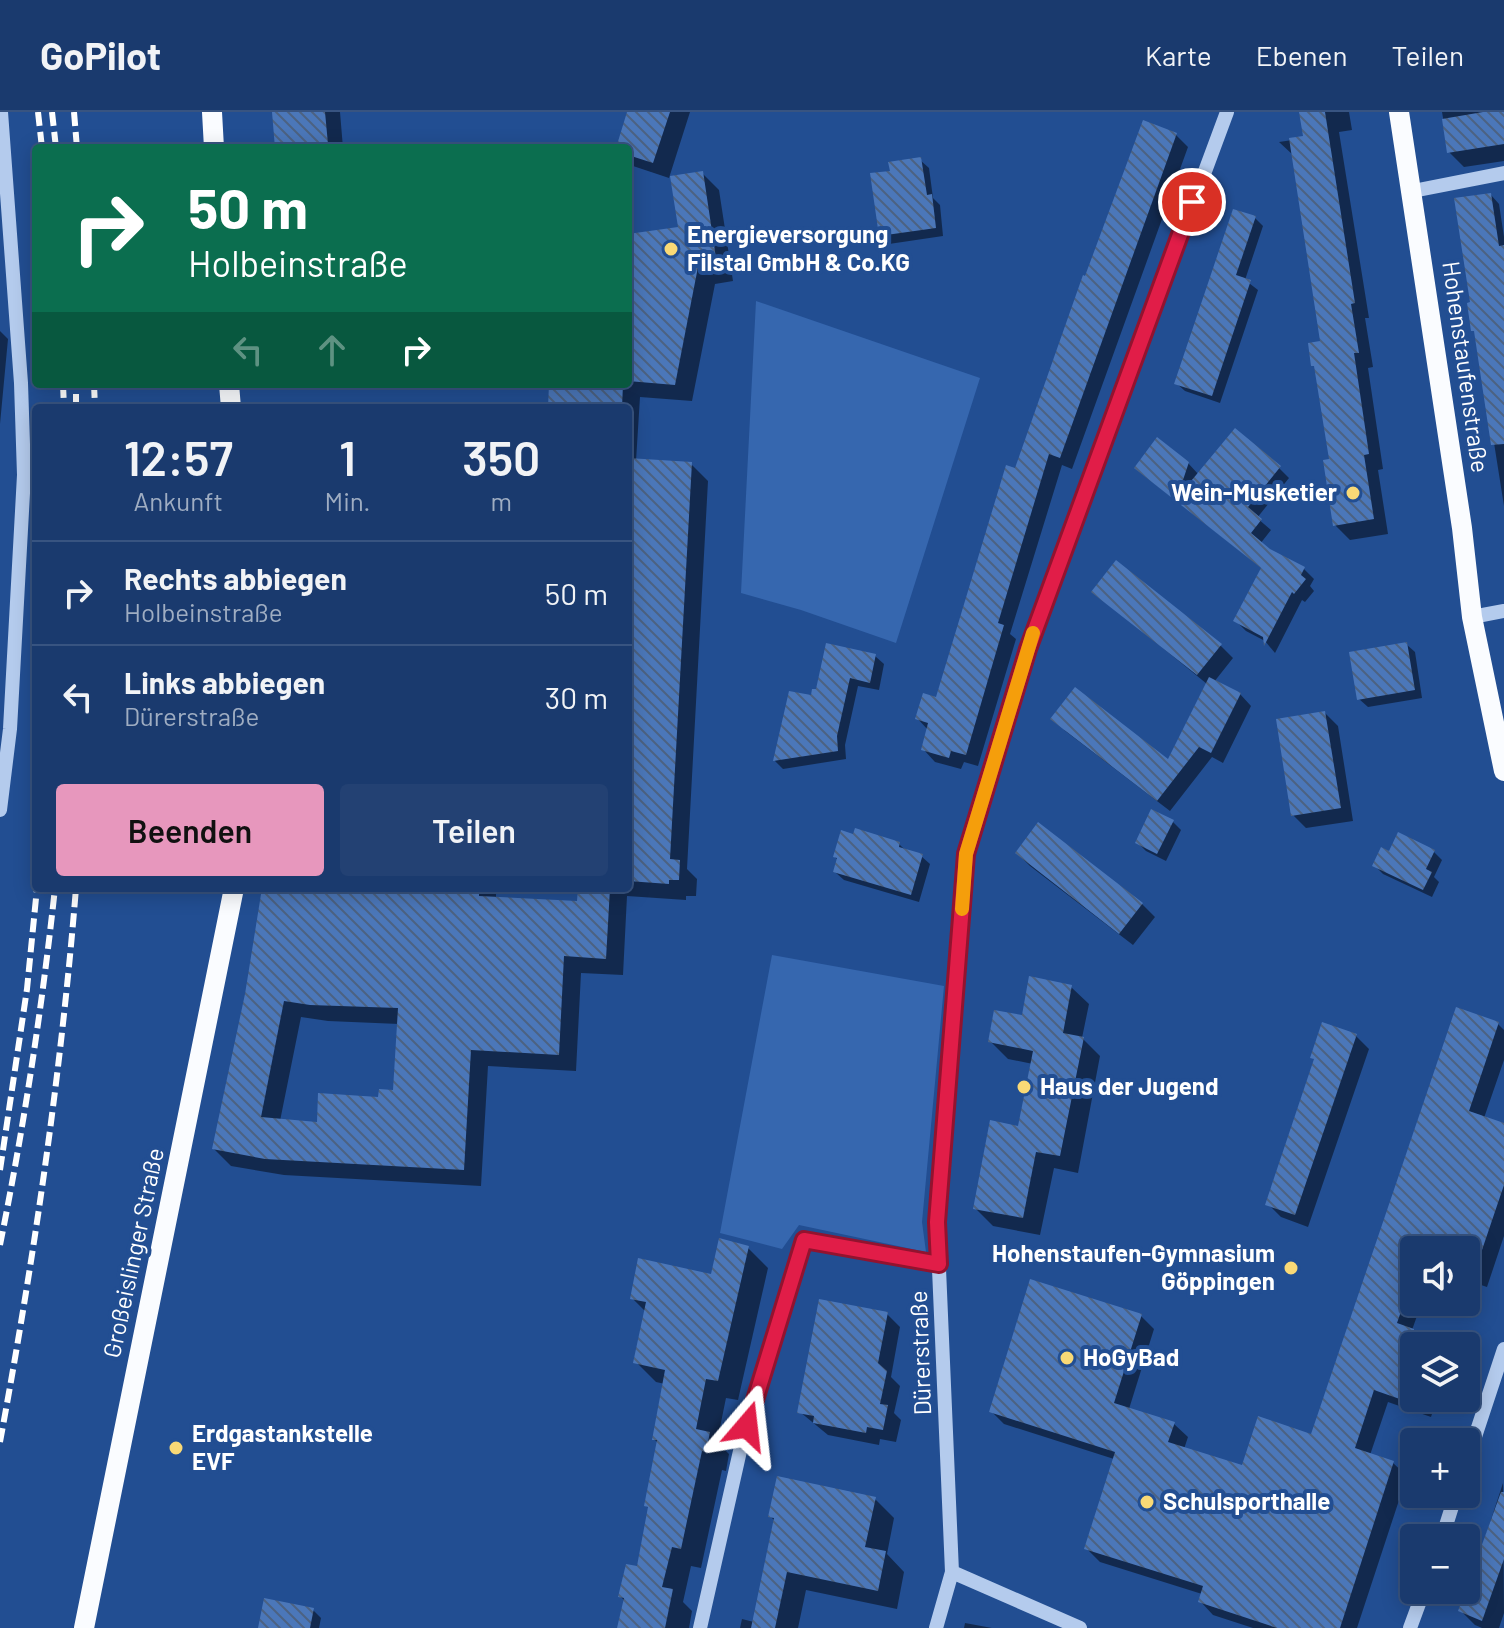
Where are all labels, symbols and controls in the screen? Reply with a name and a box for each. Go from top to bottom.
text: GoPilot [40,32,161,78]
text: Karte [1145,38,1212,72]
text: Ebenen [1256,38,1348,72]
text: Teilen [1392,38,1464,72]
pin [1158,168,1226,236]
text: 50 m [188,173,308,240]
icon: right [56,176,160,280]
icon: arrive [1170,180,1214,224]
place label: Energieversorgung Filstal GmbH & Co.KG [687,219,910,276]
marker: Energieversorgung Filstal GmbH & Co.KG [662,240,680,258]
text: Holbeinstraße [188,241,408,284]
street label: Hohenstaufenstraße [1437,259,1496,474]
icon: left [226,328,270,372]
icon: ahead [310,328,354,372]
icon: right [394,328,438,372]
text: 12:57 [124,428,233,486]
text: 1 [339,428,356,486]
text: 350 [462,428,540,486]
place label: Wein-Musketier [1171,477,1337,506]
marker: Wein-Musketier [1344,484,1362,502]
text: Ankunft [134,485,223,516]
text: Min. [325,485,371,516]
text: m [490,485,512,516]
text: Rechts abbiegen [124,560,347,596]
icon: right [56,571,100,615]
text: 50 m [545,575,608,611]
text: Holbeinstraße [124,596,283,627]
text: Links abbiegen [124,664,325,700]
icon: left [56,675,100,719]
text: 30 m [545,679,608,715]
text: Dürerstraße [124,700,259,731]
button: Beenden [56,784,324,876]
button: Teilen [340,784,608,876]
place label: Haus der Jugend [1040,1071,1219,1100]
marker: Haus der Jugend [1015,1078,1033,1096]
street label: Großeislinger Straße [96,1145,169,1360]
map controls [1400,1236,1480,1604]
button: sound [1400,1236,1480,1316]
place label: Hohenstaufen-Gymnasium Göppingen [992,1238,1275,1295]
marker: Hohenstaufen-Gymnasium Göppingen [1282,1259,1300,1277]
street label: Dürerstraße [903,1290,936,1416]
button: layers [1400,1332,1480,1412]
place label: HoGyBad [1083,1342,1179,1371]
marker: HoGyBad [1058,1349,1076,1367]
position arrow [705,1384,789,1468]
place label: Erdgastankstelle EVF [192,1418,373,1475]
button: + [1400,1428,1480,1508]
marker: Erdgastankstelle EVF [167,1439,185,1457]
place label: Schulsporthalle [1163,1486,1330,1515]
marker: Schulsporthalle [1138,1493,1156,1511]
button: − [1400,1524,1480,1604]

